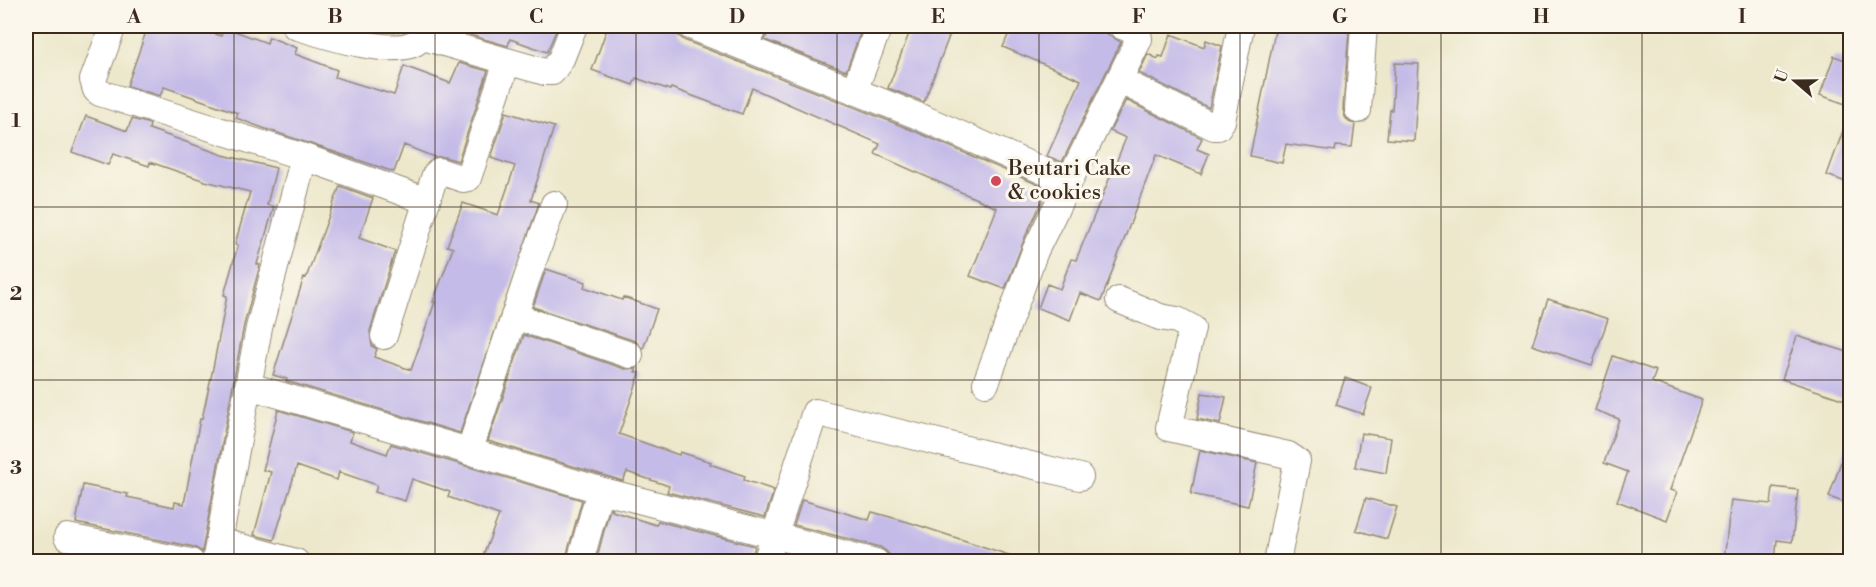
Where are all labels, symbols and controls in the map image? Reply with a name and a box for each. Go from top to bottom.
text: A [126,5,142,30]
text: B [327,5,343,30]
text: C [529,5,543,30]
text: D [729,5,745,30]
text: E [931,5,945,30]
text: F [1132,5,1146,30]
text: G [1332,5,1348,30]
text: H [1533,5,1550,30]
text: I [1738,5,1746,30]
north arrow [1765,51,1825,111]
text: U [1770,66,1794,85]
text: 1 [11,109,21,134]
place label: Beutari Cake & cookies [1007,156,1131,206]
marker: Beutari Cake & cookies [989,174,1003,188]
text: 2 [10,282,22,307]
text: 3 [10,456,22,481]

